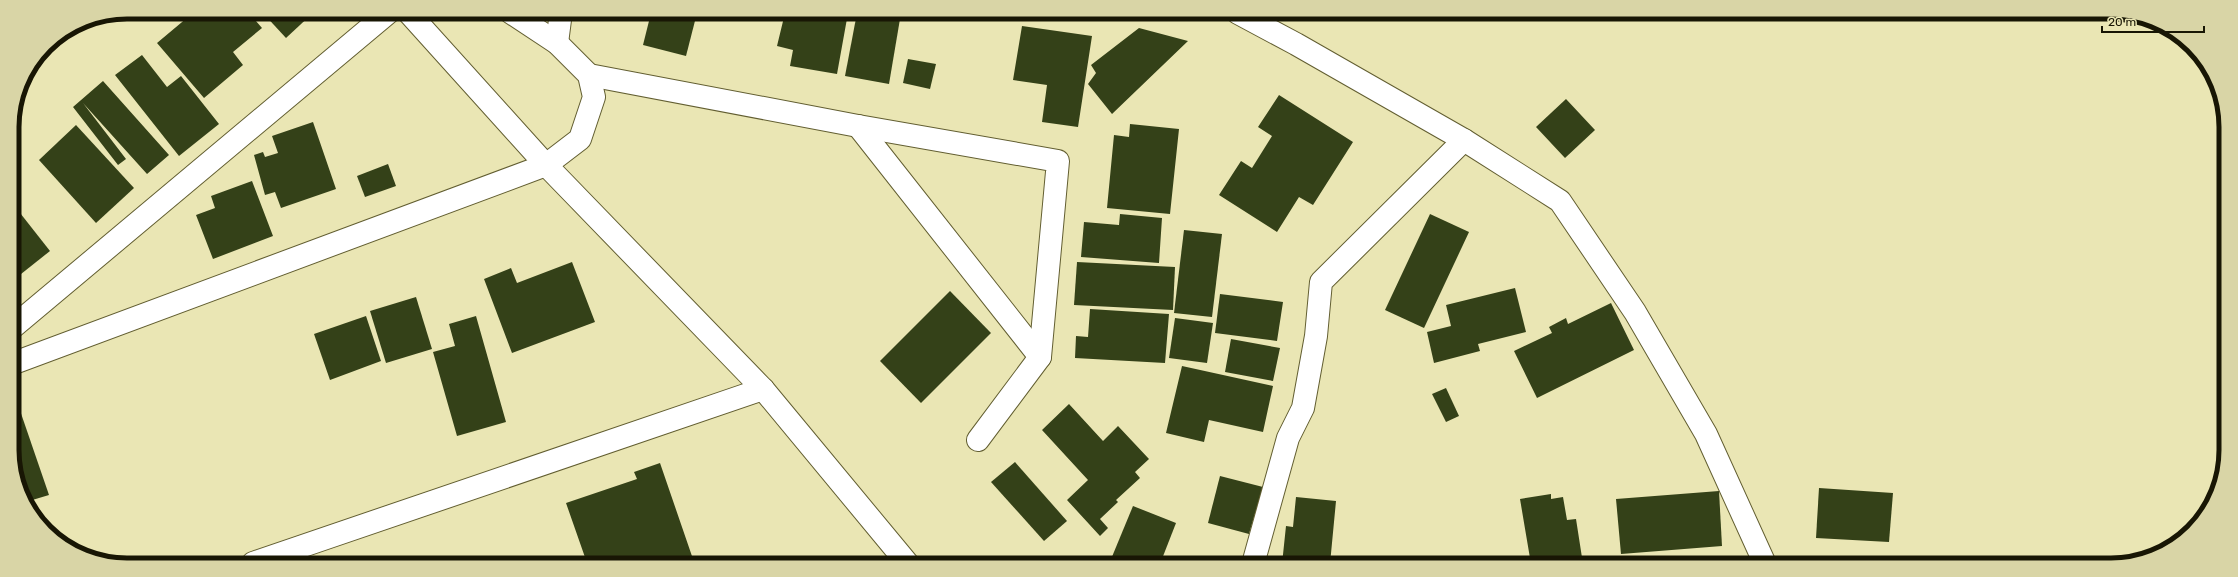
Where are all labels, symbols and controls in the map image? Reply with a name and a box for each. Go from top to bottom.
scale bar [2102,8,2204,34]
text: 20 m [2108,15,2136,29]

